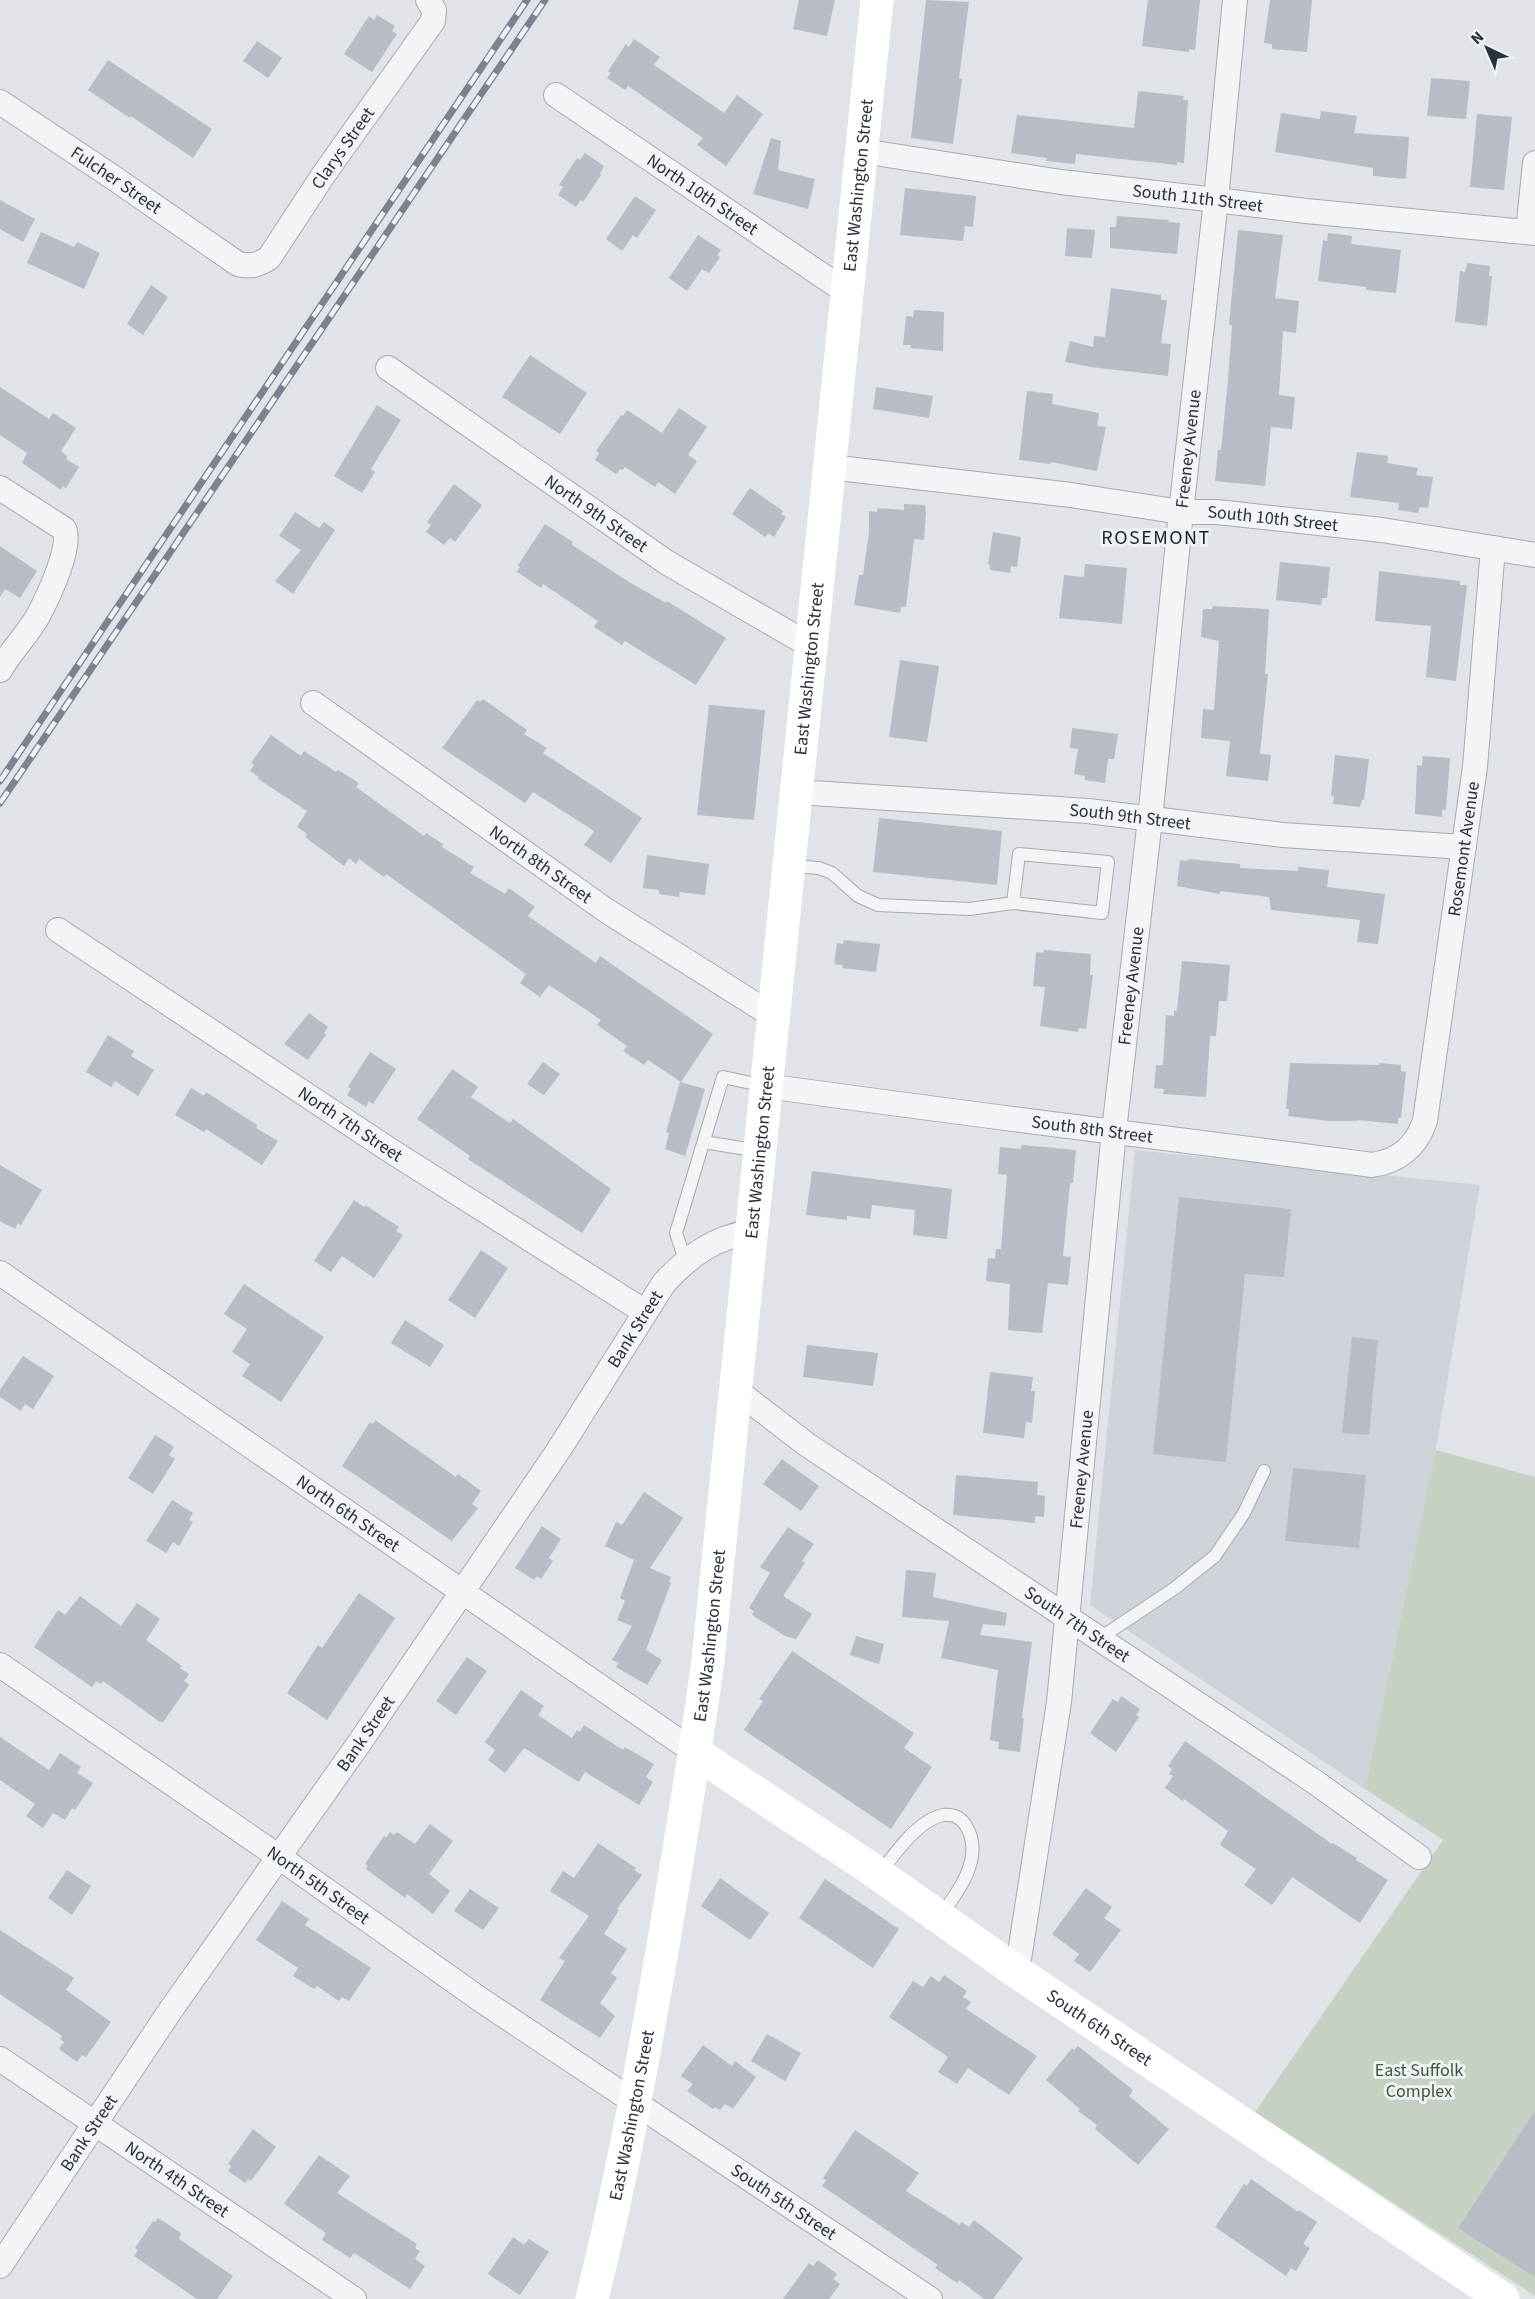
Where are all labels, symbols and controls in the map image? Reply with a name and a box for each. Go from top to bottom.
north arrow [1457,18,1517,78]
text: N [1466,26,1489,50]
street label: East Washington Street [837,98,879,273]
street label: Clarys Street [305,102,380,194]
street label: Fulcher Street [66,140,167,220]
street label: North 10th Street [642,148,763,241]
street label: South 11th Street [1131,178,1264,218]
street label: Freeney Avenue [1169,388,1207,509]
street label: North 9th Street [540,469,653,558]
street label: South 10th Street [1207,500,1339,538]
district label: ROSEMONT [1101,524,1211,552]
street label: East Washington Street [788,581,830,756]
street label: Rosemont Avenue [1442,780,1485,918]
street label: South 9th Street [1068,797,1192,836]
street label: North 8th Street [484,819,597,909]
street label: Freeney Avenue [1112,925,1150,1046]
street label: East Washington Street [738,1065,781,1240]
street label: North 7th Street [293,1080,408,1168]
street label: South 8th Street [1030,1109,1154,1149]
street label: Bank Street [601,1285,669,1373]
street label: Freeney Avenue [1063,1409,1100,1530]
street label: North 6th Street [291,1469,405,1558]
street label: East Washington Street [687,1548,732,1724]
street label: South 7th Street [1019,1580,1135,1668]
street label: Bank Street [331,1690,401,1776]
street label: North 5th Street [262,1840,375,1930]
street label: South 6th Street [1042,1983,1157,2072]
street label: East Washington Street [603,2028,660,2203]
park label: East Suffolk Complex [1375,2058,1463,2104]
street label: Bank Street [54,2090,123,2176]
street label: North 4th Street [120,2135,234,2223]
street label: South 5th Street [726,2157,842,2246]

